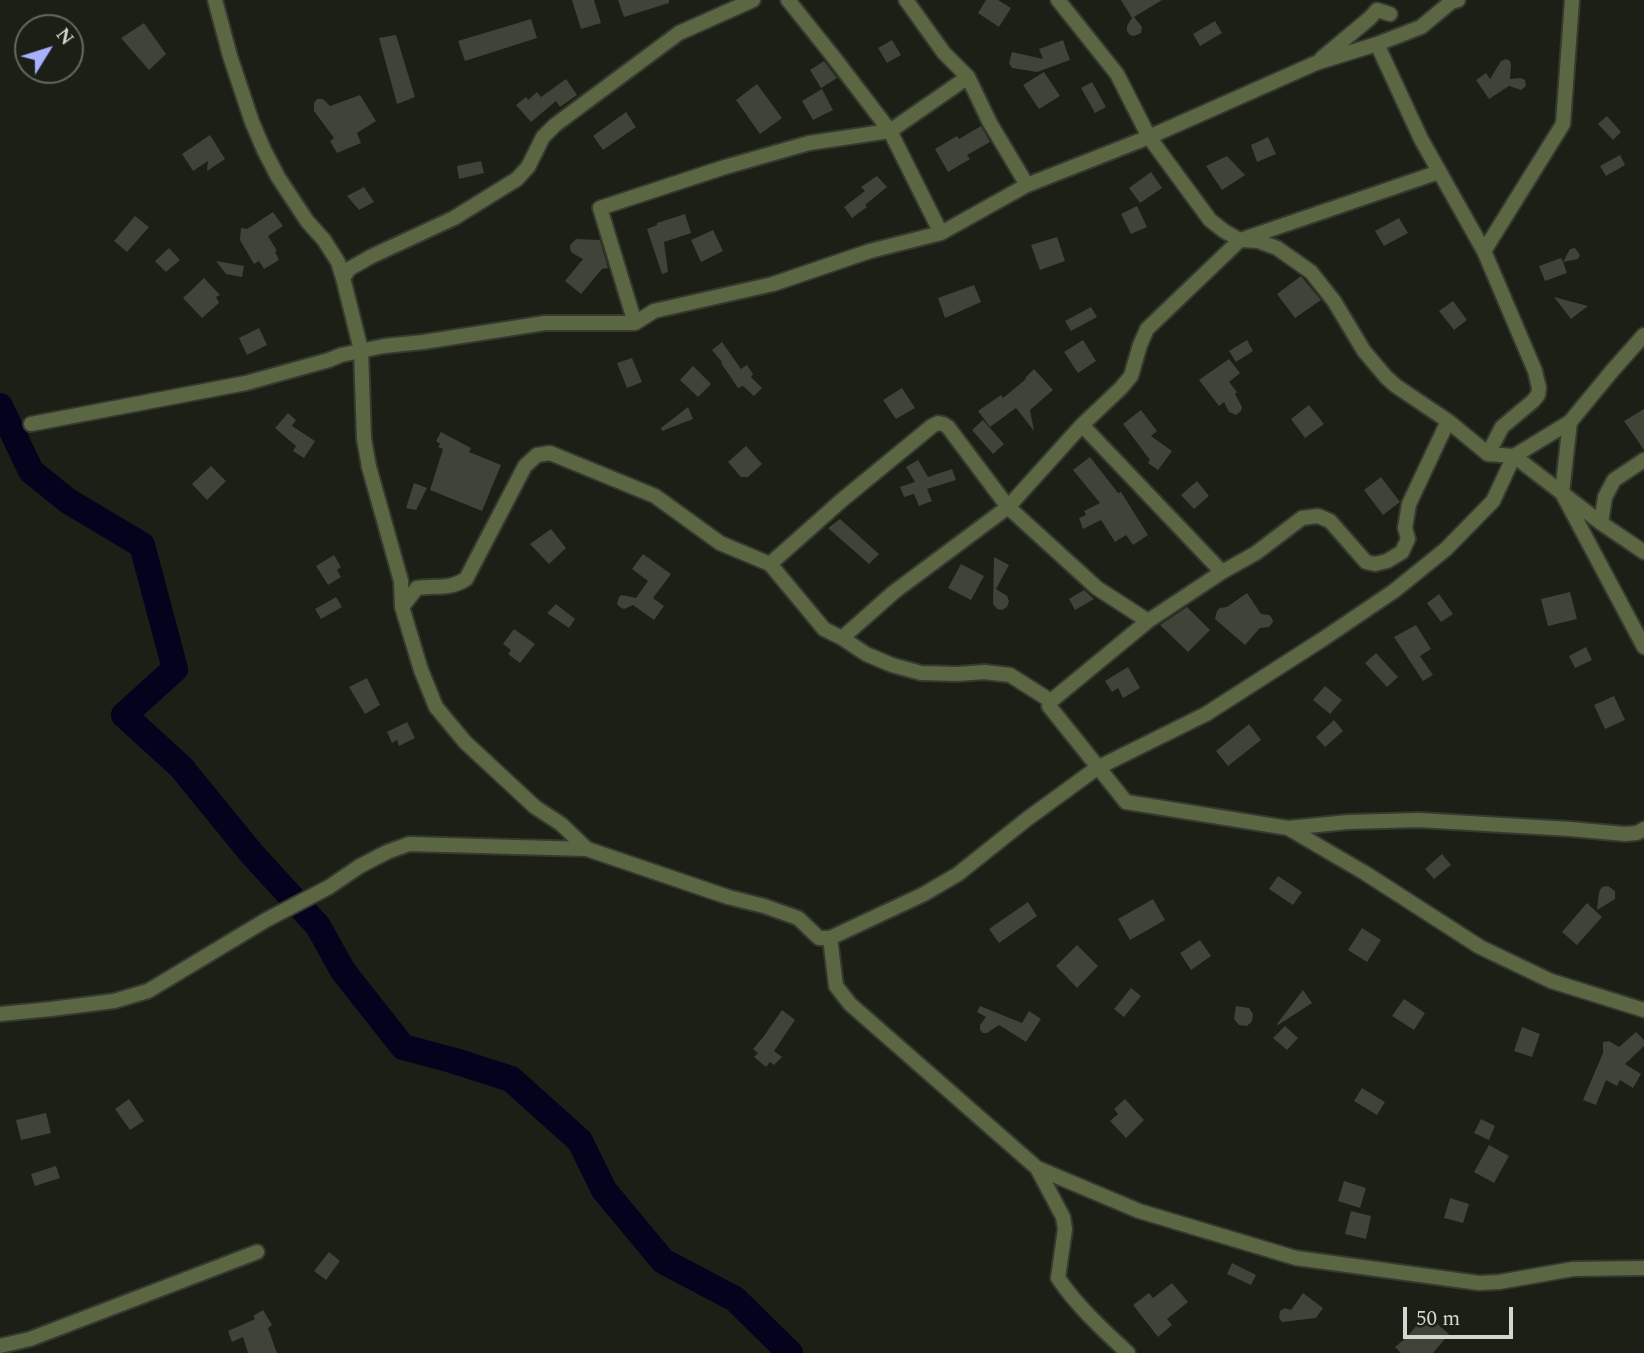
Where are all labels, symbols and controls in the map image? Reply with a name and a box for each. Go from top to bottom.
north arrow [14,14,84,84]
text: N [48,22,81,52]
scale bar [1406,1294,1516,1338]
text: 50 m [1416,1303,1460,1335]

